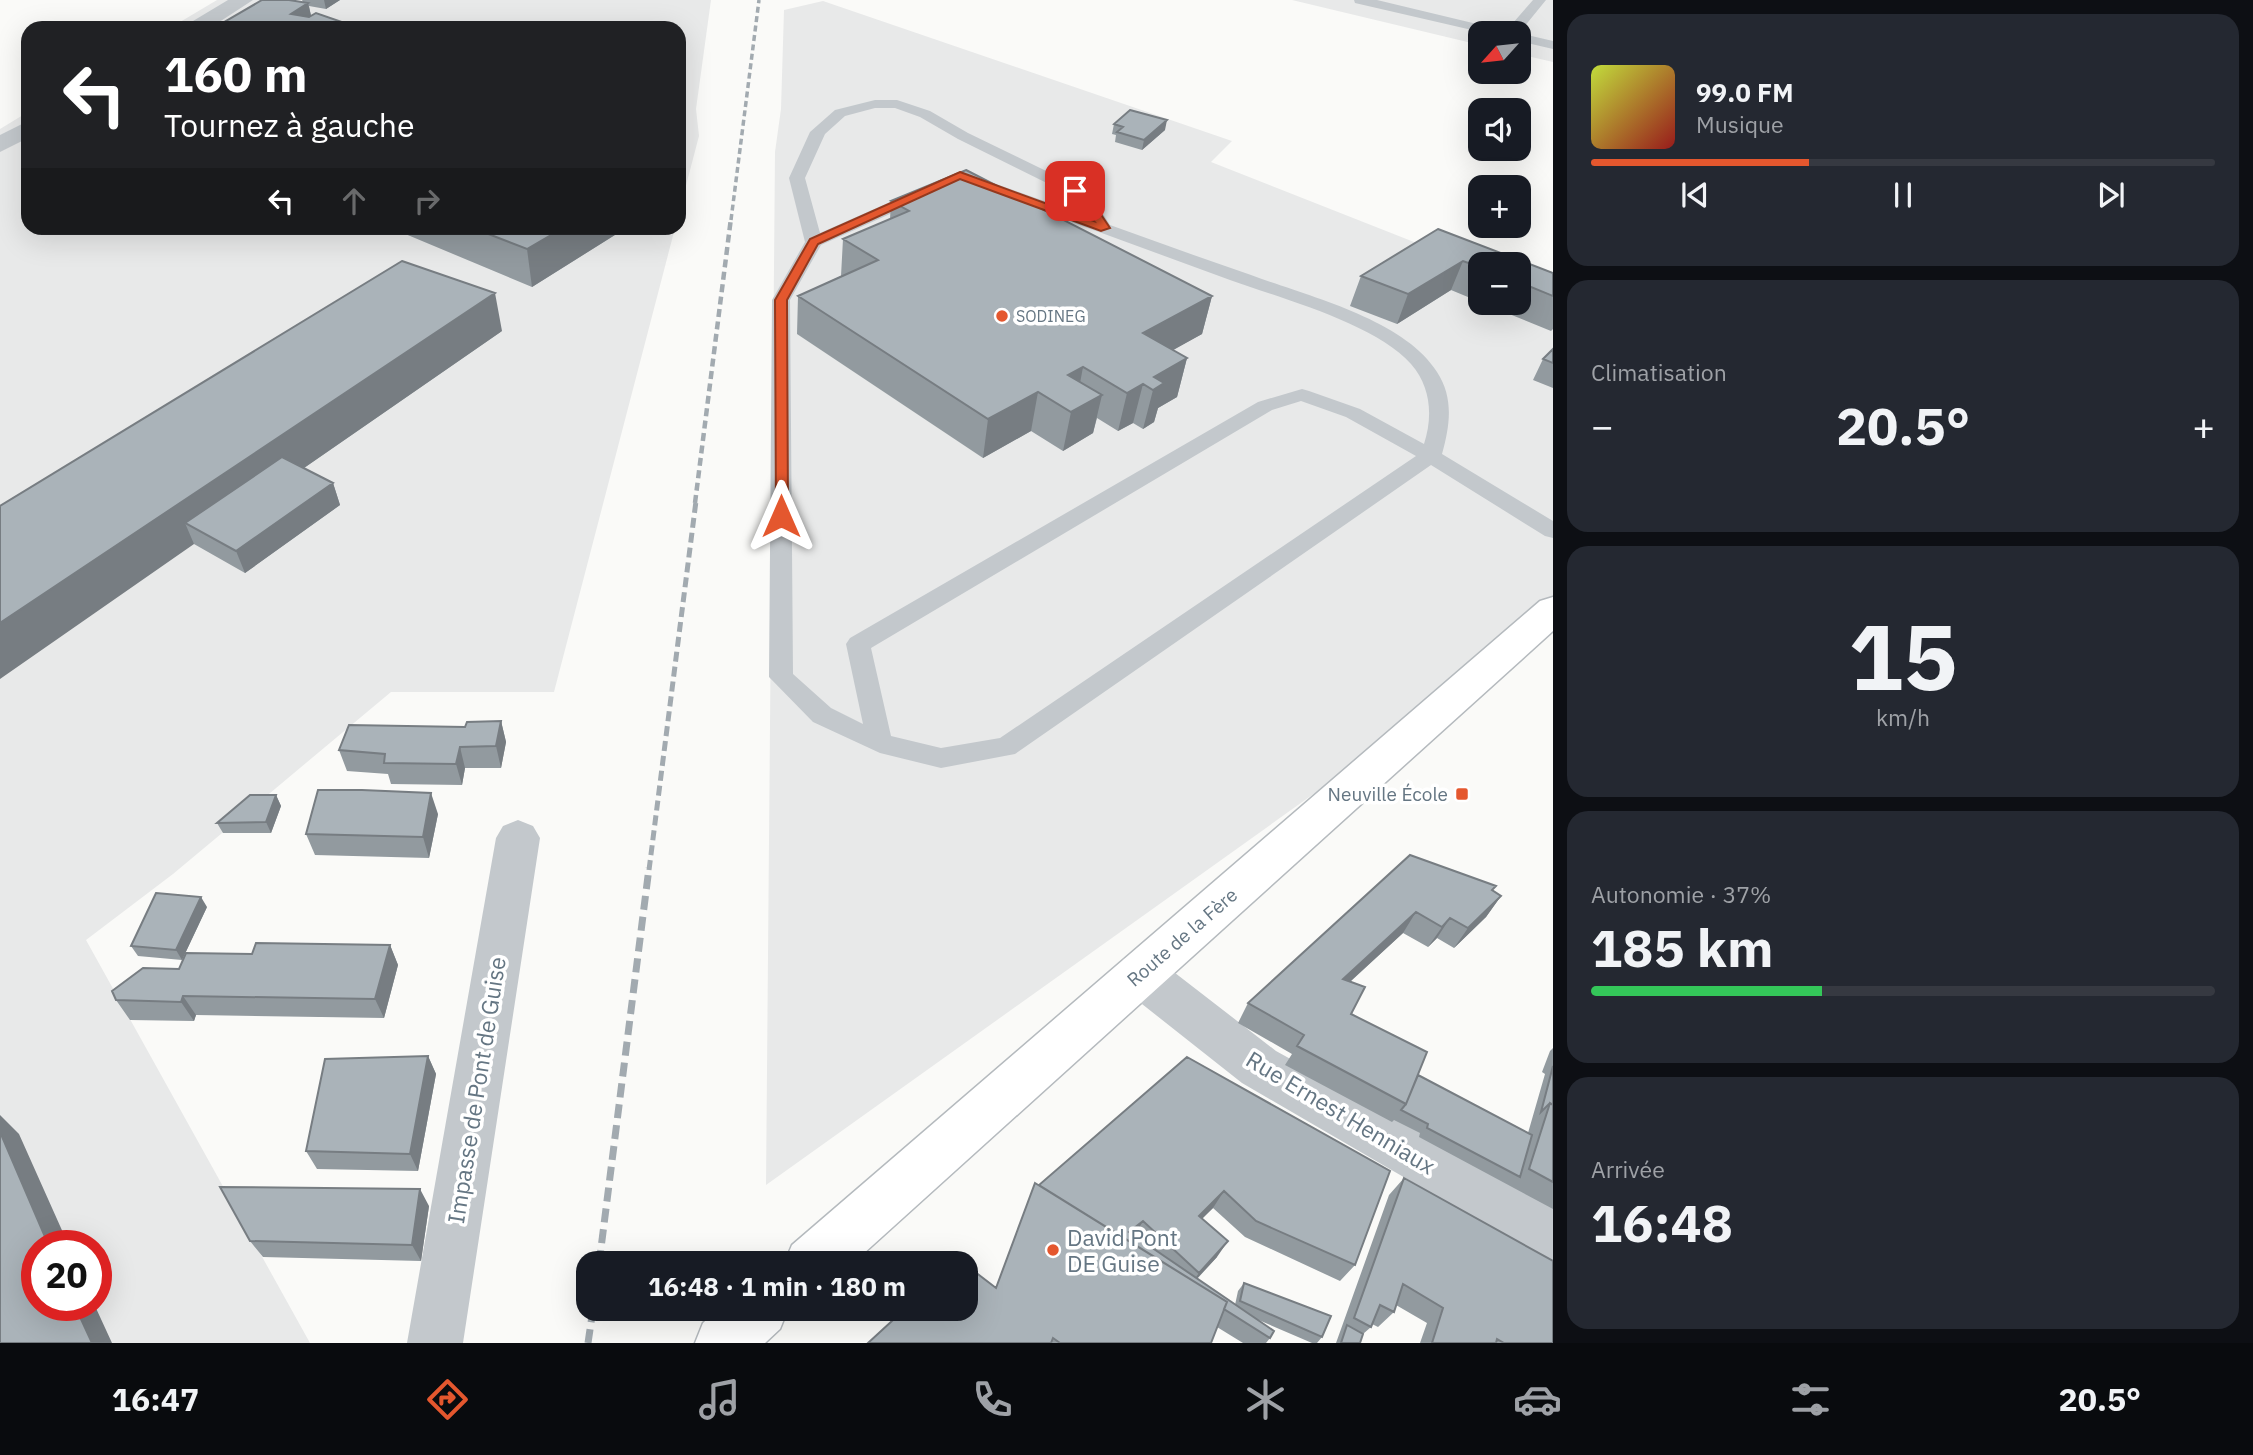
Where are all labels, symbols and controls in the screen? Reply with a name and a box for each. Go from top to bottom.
north arrow [1468,21,1531,84]
map controls [1468,21,1531,315]
text: 160 m [164,42,308,105]
icon: left [49,49,140,140]
text: 99.0 FM [1696,75,1794,109]
button: sound [1468,98,1531,161]
text: Tournez à gauche [164,104,415,146]
text: Musique [1696,109,1784,139]
pin [1045,161,1105,221]
icon: arrive [1056,172,1094,210]
button: + [1468,175,1531,238]
icon: previous [1676,176,1714,214]
icon: pause [1884,176,1922,214]
icon: next [2092,176,2130,214]
icon: left [262,182,300,220]
icon: ahead [335,182,373,220]
icon: right [408,182,446,220]
button: − [1468,252,1531,315]
place label: SODINEG [1016,306,1086,326]
marker: SODINEG [994,308,1010,324]
text: Climatisation [1591,357,1727,387]
text: 20.5° [1836,392,1970,459]
text: − [1591,401,1614,450]
text: + [2192,401,2215,450]
position arrow [744,479,818,553]
text: 15 [1848,597,1958,715]
text: km/h [1876,702,1930,732]
place label: Neuville École [1328,782,1448,806]
marker: Neuville École [1454,786,1470,802]
text: Autonomie · 37% [1591,879,1771,909]
street label: Route de la Fère [1122,883,1242,991]
text: 185 km [1591,914,1773,981]
street label: Impasse de Pont de Guise [440,955,512,1225]
street label: Rue Ernest Henniaux [1241,1044,1441,1181]
text: Arrivée [1591,1154,1665,1184]
text: 16:48 [1591,1189,1733,1256]
place label: David Pont DE Guise [1067,1222,1178,1278]
speed limit sign: 20 [21,1230,112,1321]
marker: David Pont DE Guise [1045,1242,1061,1258]
text: 16:48 · 1 min · 180 m [648,1269,906,1303]
icon: directions [423,1375,472,1424]
icon: music [695,1375,744,1424]
icon: phone [968,1375,1017,1424]
icon: climate [1241,1375,1290,1424]
icon: car [1513,1375,1562,1424]
icon: filters [1786,1375,1835,1424]
text: 16:47 [112,1378,199,1420]
text: 20.5° [2059,1378,2141,1420]

